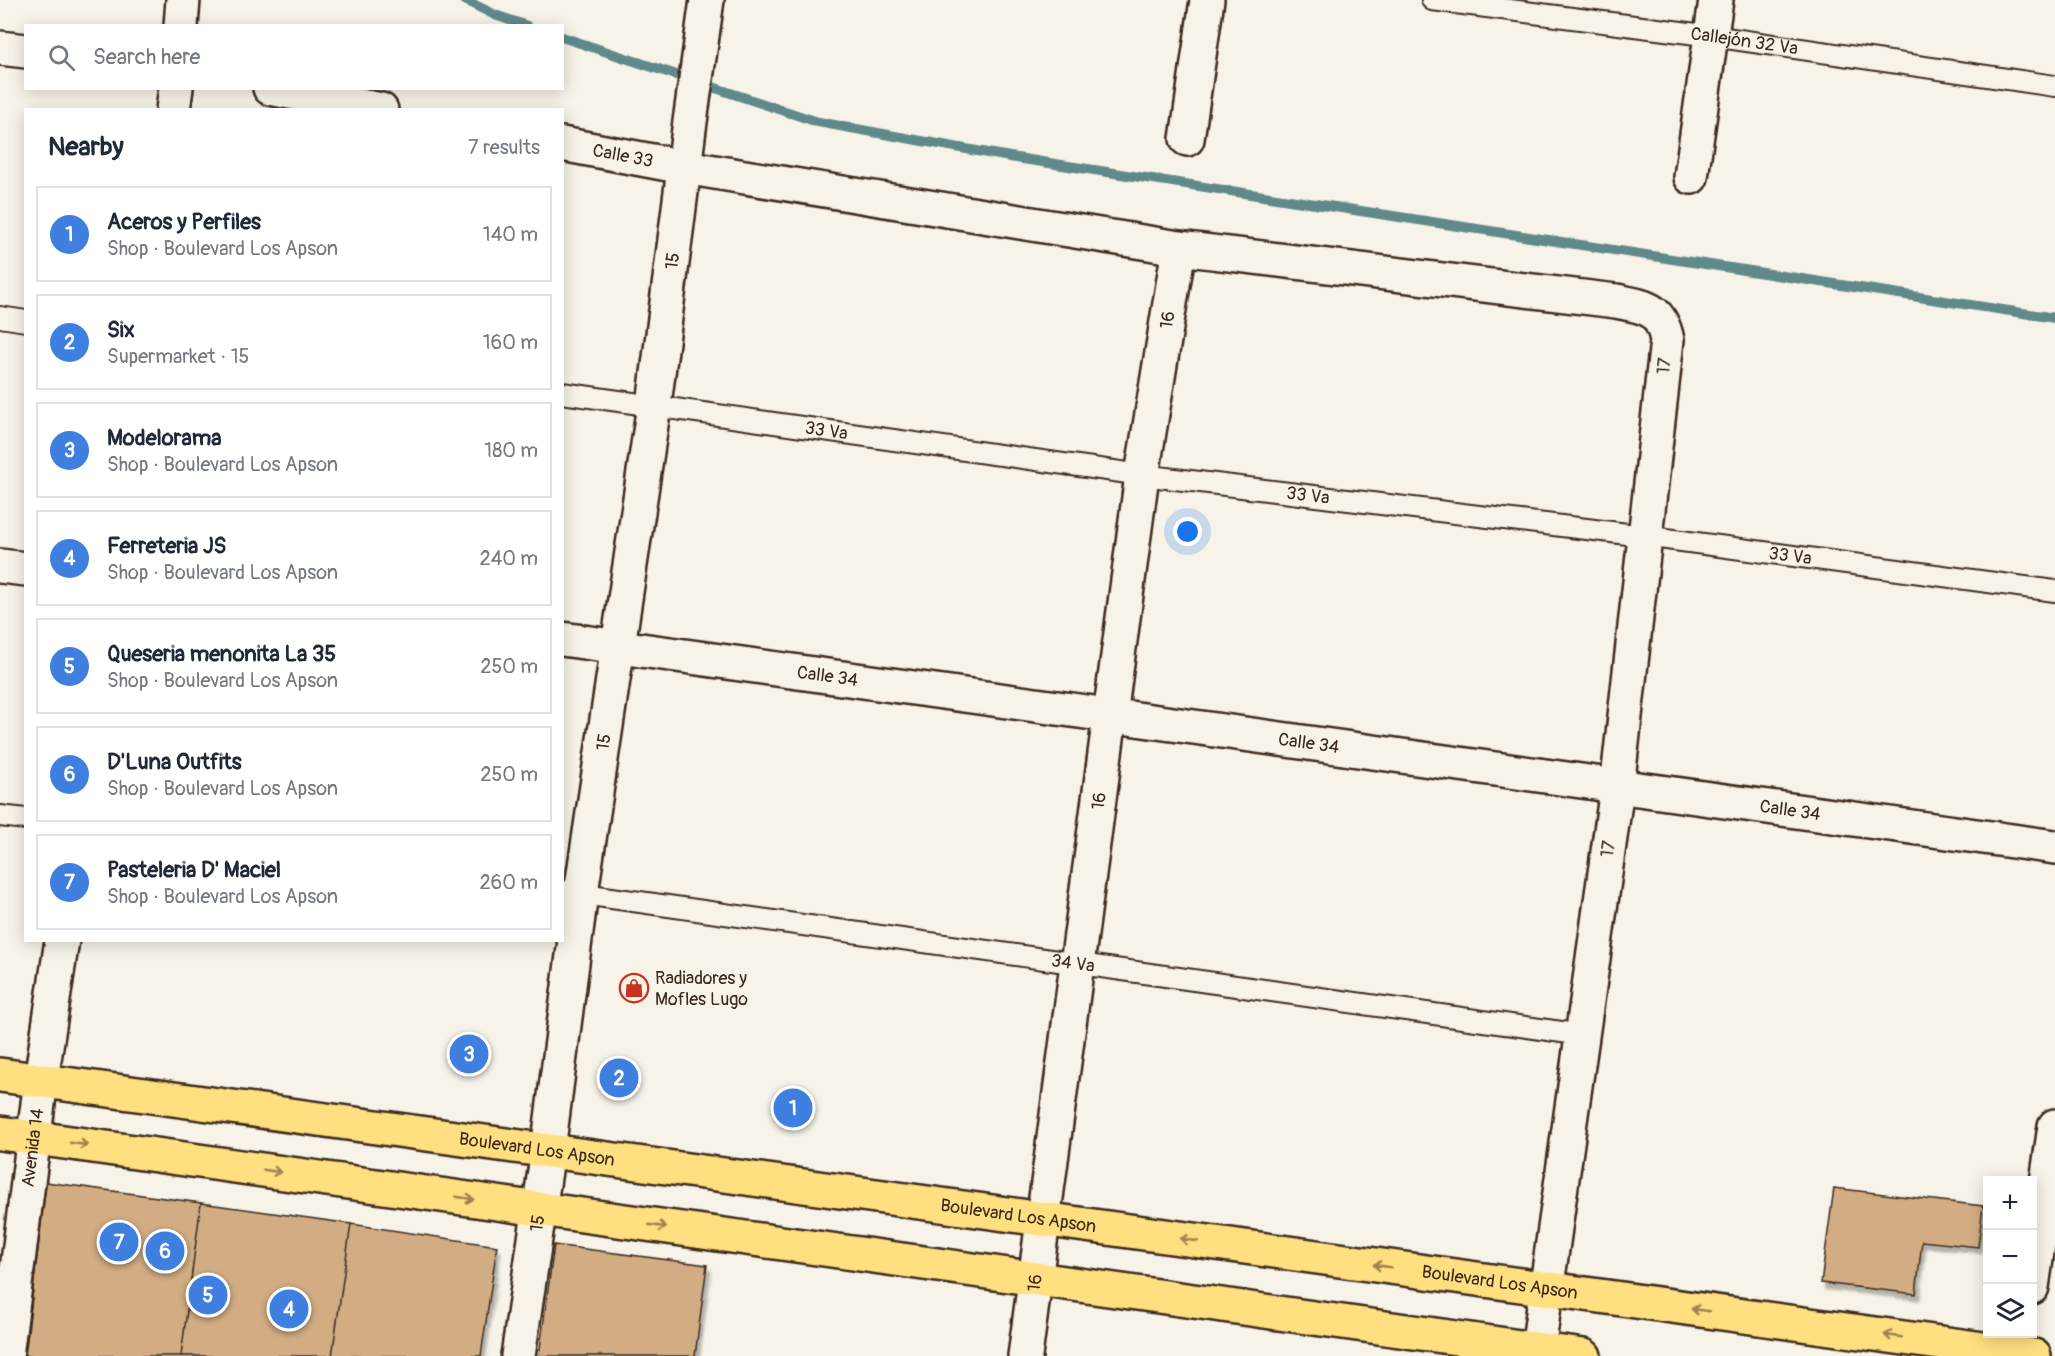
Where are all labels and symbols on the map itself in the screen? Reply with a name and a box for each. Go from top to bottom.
street label: Callejón 32 Va [1689,22,1799,60]
street label: Calle 33 [591,139,655,173]
street label: 15 [660,251,685,271]
street label: 16 [1155,309,1181,330]
street label: 17 [1652,356,1677,375]
street label: 33 Va [803,416,849,445]
street label: 33 Va [1285,482,1331,510]
your location [1173,517,1202,546]
street label: 33 Va [1767,542,1813,570]
street label: Calle 34 [795,661,860,692]
street label: Calle 34 [1277,728,1341,759]
street label: 15 [591,732,617,752]
street label: 16 [1087,791,1112,811]
street label: Calle 34 [1758,795,1823,826]
street label: 17 [1596,839,1621,859]
street label: 34 Va [1050,949,1096,978]
place label: Radiadores y Mofles Lugo [655,967,748,1011]
shop icon: Radiadores y Mofles Lugo [618,972,650,1004]
pin: 3 [450,1032,488,1076]
pin: 2 [600,1056,638,1100]
pin: 1 [774,1086,812,1130]
street label: Avenida 14 [17,1106,49,1188]
street label: Boulevard Los Apson [457,1128,616,1172]
one-way arrow [68,1138,88,1149]
one-way arrow [261,1166,281,1177]
one-way arrow [454,1193,474,1204]
street label: Boulevard Los Apson [939,1194,1098,1238]
street label: 15 [525,1213,550,1233]
pin: 7 [100,1220,138,1264]
one-way arrow [648,1220,667,1231]
pin: 6 [146,1228,184,1274]
one-way arrow [1179,1234,1199,1245]
one-way arrow [1373,1260,1392,1271]
street label: Boulevard Los Apson [1420,1261,1579,1305]
pin: 5 [188,1272,228,1318]
street label: 16 [1023,1273,1048,1293]
pin: 4 [270,1286,308,1332]
one-way arrow [1691,1304,1710,1315]
one-way arrow [1884,1331,1904,1342]

